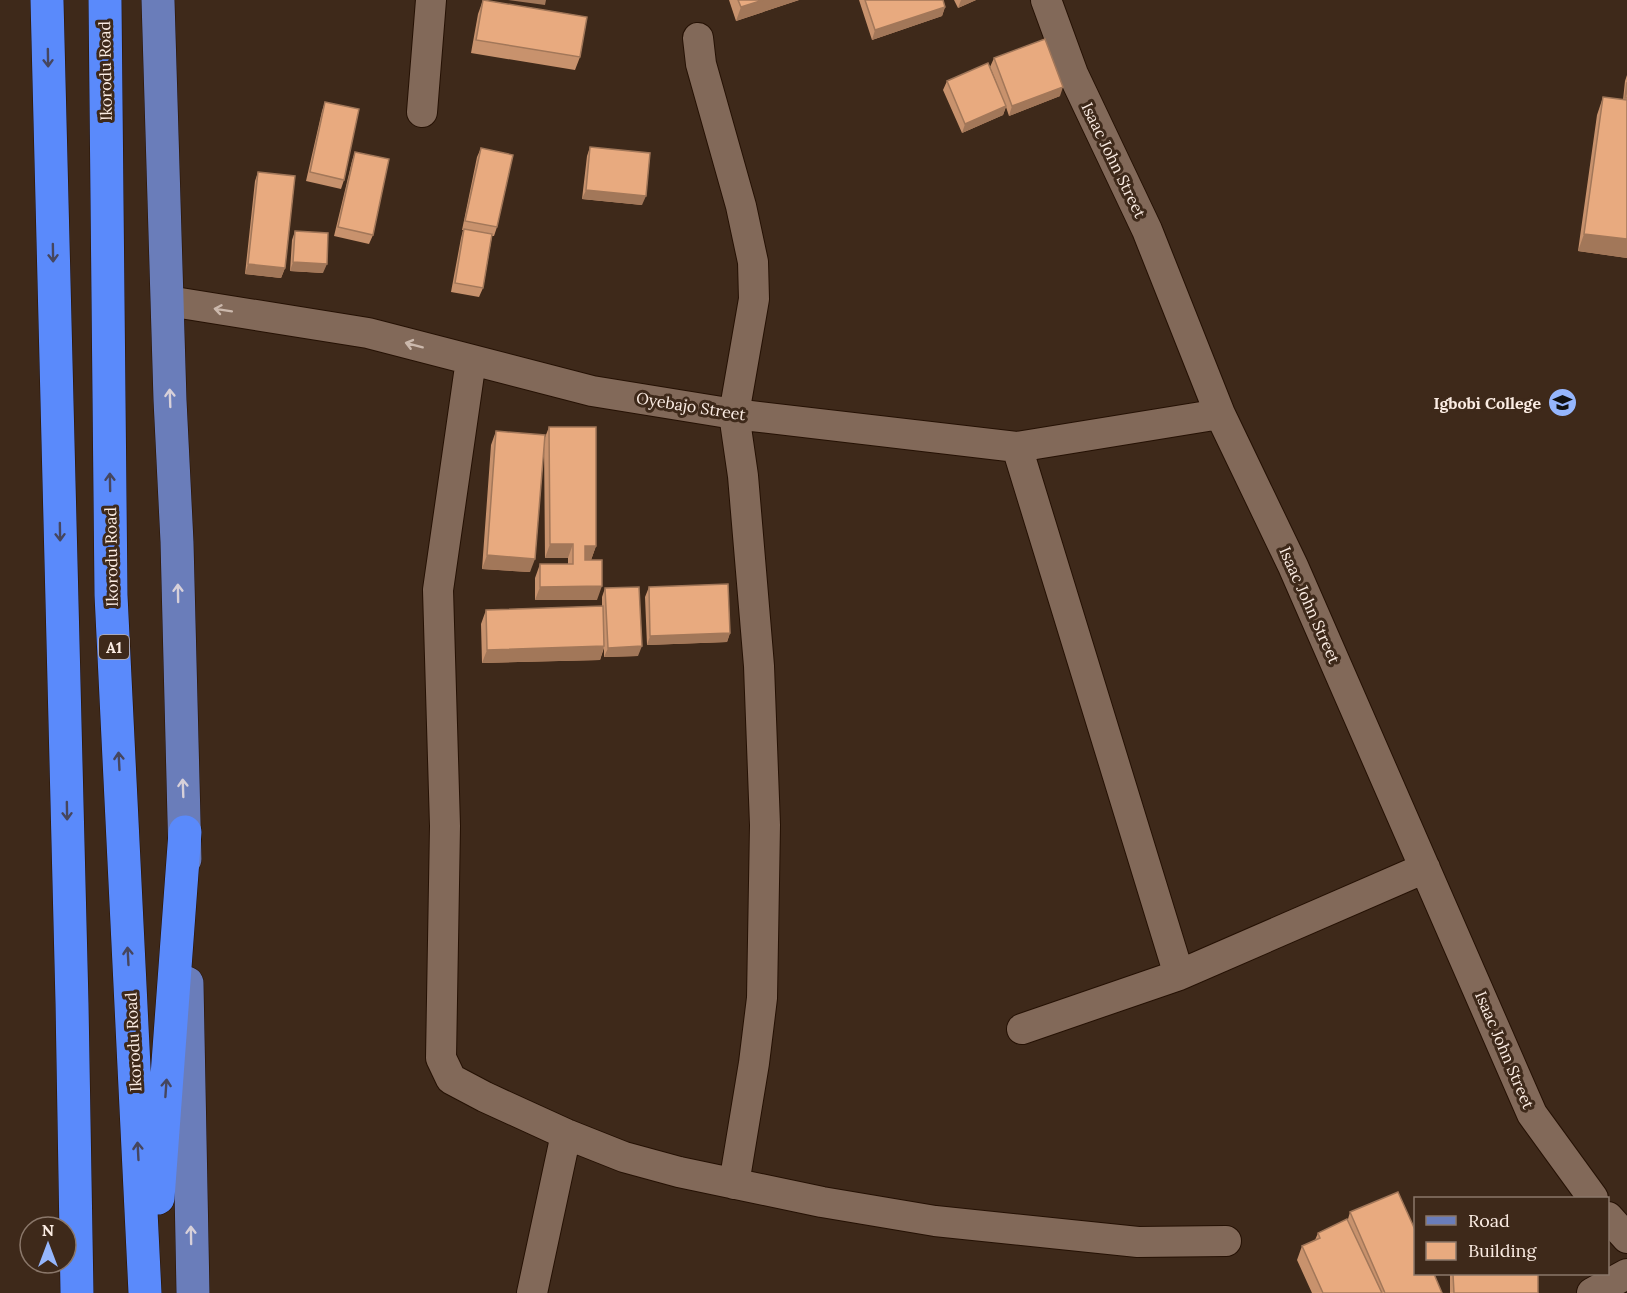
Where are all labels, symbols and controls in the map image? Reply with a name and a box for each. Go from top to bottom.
street label: Ikorodu Road [94,20,116,121]
one-way arrow [42,48,54,68]
street label: Isaac John Street [1077,99,1151,222]
one-way arrow [47,243,59,263]
one-way arrow [213,304,233,315]
one-way arrow [405,339,424,350]
street label: Oyebajo Street [635,387,748,425]
school or university icon: Igbobi College [1546,387,1578,419]
one-way arrow [164,388,176,408]
place label: Igbobi College [1433,393,1541,413]
one-way arrow [104,473,116,493]
street label: Ikorodu Road [100,506,122,607]
one-way arrow [54,522,66,542]
street label: Isaac John Street [1275,543,1345,667]
one-way arrow [173,583,184,603]
road number: A1 [99,635,129,659]
one-way arrow [114,752,125,772]
one-way arrow [178,778,189,798]
one-way arrow [62,801,73,821]
one-way arrow [123,946,134,966]
street label: Isaac John Street [1471,988,1539,1113]
street label: Ikorodu Road [120,991,146,1092]
one-way arrow [161,1079,172,1099]
one-way arrow [132,1141,143,1161]
legend [1414,1197,1609,1275]
text: Road [1468,1209,1510,1232]
north arrow [18,1215,78,1275]
text: N [42,1220,54,1240]
one-way arrow [186,1225,197,1245]
text: Building [1468,1239,1538,1262]

